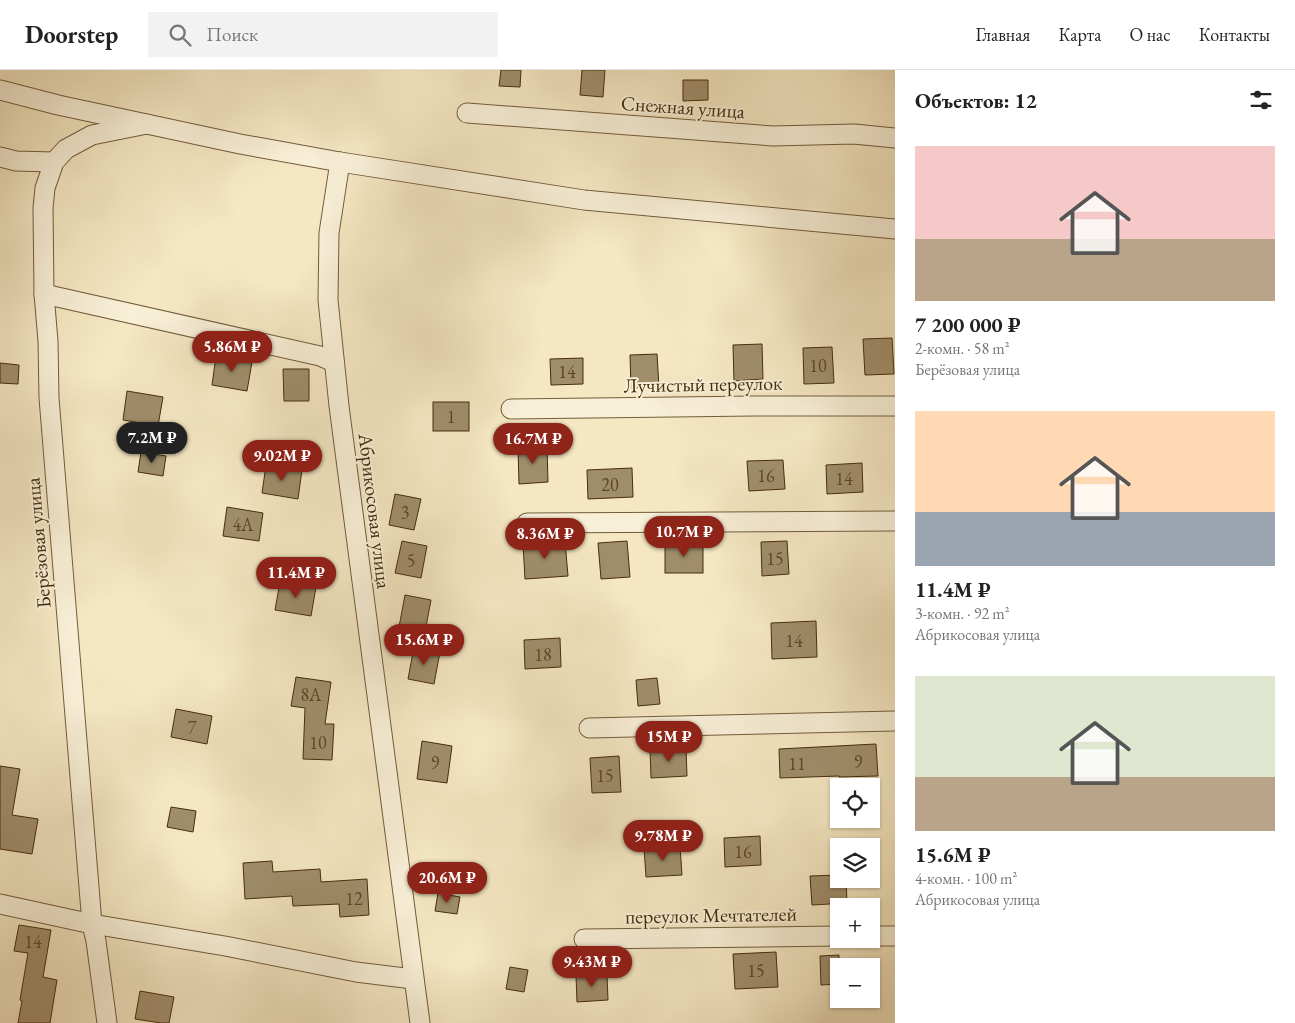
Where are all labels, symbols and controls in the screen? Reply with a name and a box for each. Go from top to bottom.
search box [148,12,498,57]
text: Doorstep [25,19,118,50]
icon: search [166,21,194,49]
text: Поиск [206,22,258,47]
text: Главная [976,23,1030,46]
text: Карта [1058,23,1101,46]
text: О нас [1129,23,1171,46]
text: Контакты [1199,23,1270,46]
icon: filters [1247,86,1275,114]
text: Объектов: 12 [915,87,1037,114]
street label: Снежная улица [620,90,746,124]
icon: home [1050,178,1140,268]
text: 7 200 000 ₽ [915,311,1021,338]
pin: 5.86M ₽ [186,330,278,373]
text: 5.86M ₽ [203,336,261,357]
text: 2-комн. · 58 m² [915,338,1010,359]
house number: 10 [809,354,827,377]
text: Берёзовая улица [915,359,1020,380]
house number: 14 [558,360,576,383]
street label: Лучистый переулок [623,370,783,398]
house number: 1 [447,405,455,428]
pin: 7.2M ₽ [111,422,193,464]
pin: 16.7M ₽ [487,422,579,465]
text: 7.2M ₽ [127,427,177,448]
text: 16.7M ₽ [504,428,562,449]
street label: Абрикосовая улица [352,431,397,590]
pin: 9.02M ₽ [236,440,328,482]
icon: home [1050,443,1140,533]
text: 9.02M ₽ [253,445,311,466]
house number: 16 [757,464,775,487]
house number: 14 [835,467,853,490]
house number: 20 [601,473,619,496]
street label: Берёзовая улица [19,476,57,610]
house number: 3 [401,501,409,524]
house number: 4А [232,513,254,536]
pin: 10.7M ₽ [638,516,730,558]
pin: 8.36M ₽ [499,518,591,560]
text: 10.7M ₽ [655,521,713,542]
text: 8.36M ₽ [516,523,574,544]
house number: 15 [766,547,784,570]
house number: 5 [407,549,415,572]
pin: 11.4M ₽ [250,556,342,599]
text: 11.4M ₽ [267,562,325,583]
text: 11.4M ₽ [915,576,991,603]
text: 3-комн. · 92 m² [915,603,1010,624]
pin: 15.6M ₽ [378,624,470,666]
text: Абрикосовая улица [915,624,1040,645]
text: 15.6M ₽ [395,629,453,650]
house number: 14 [785,629,803,652]
house number: 18 [534,643,552,666]
house number: 8А [300,683,322,706]
icon: home [1050,708,1140,798]
house number: 7 [188,716,197,739]
pin: 15M ₽ [634,720,704,763]
text: 15M ₽ [646,726,692,747]
house number: 10 [309,731,327,754]
house number: 9 [854,750,863,773]
house number: 9 [431,751,440,774]
house number: 11 [788,752,806,775]
house number: 15 [596,764,614,787]
map controls [830,778,880,1008]
button: locate [830,778,880,828]
pin: 9.78M ₽ [617,820,709,862]
text: 9.78M ₽ [634,825,692,846]
button: layers [830,838,880,888]
house number: 16 [734,840,752,863]
text: 15.6M ₽ [915,841,991,868]
pin: 20.6M ₽ [401,862,493,904]
text: 20.6M ₽ [418,867,476,888]
text: 4-комн. · 100 m² [915,868,1017,889]
house number: 12 [345,887,363,910]
text: Абрикосовая улица [915,889,1040,910]
button: + [830,898,880,948]
street label: переулок Мечтателей [625,900,798,929]
house number: 14 [24,930,42,953]
pin: 9.43M ₽ [546,946,638,988]
text: 9.43M ₽ [563,951,621,972]
button: − [830,958,880,1008]
house number: 15 [747,959,765,982]

